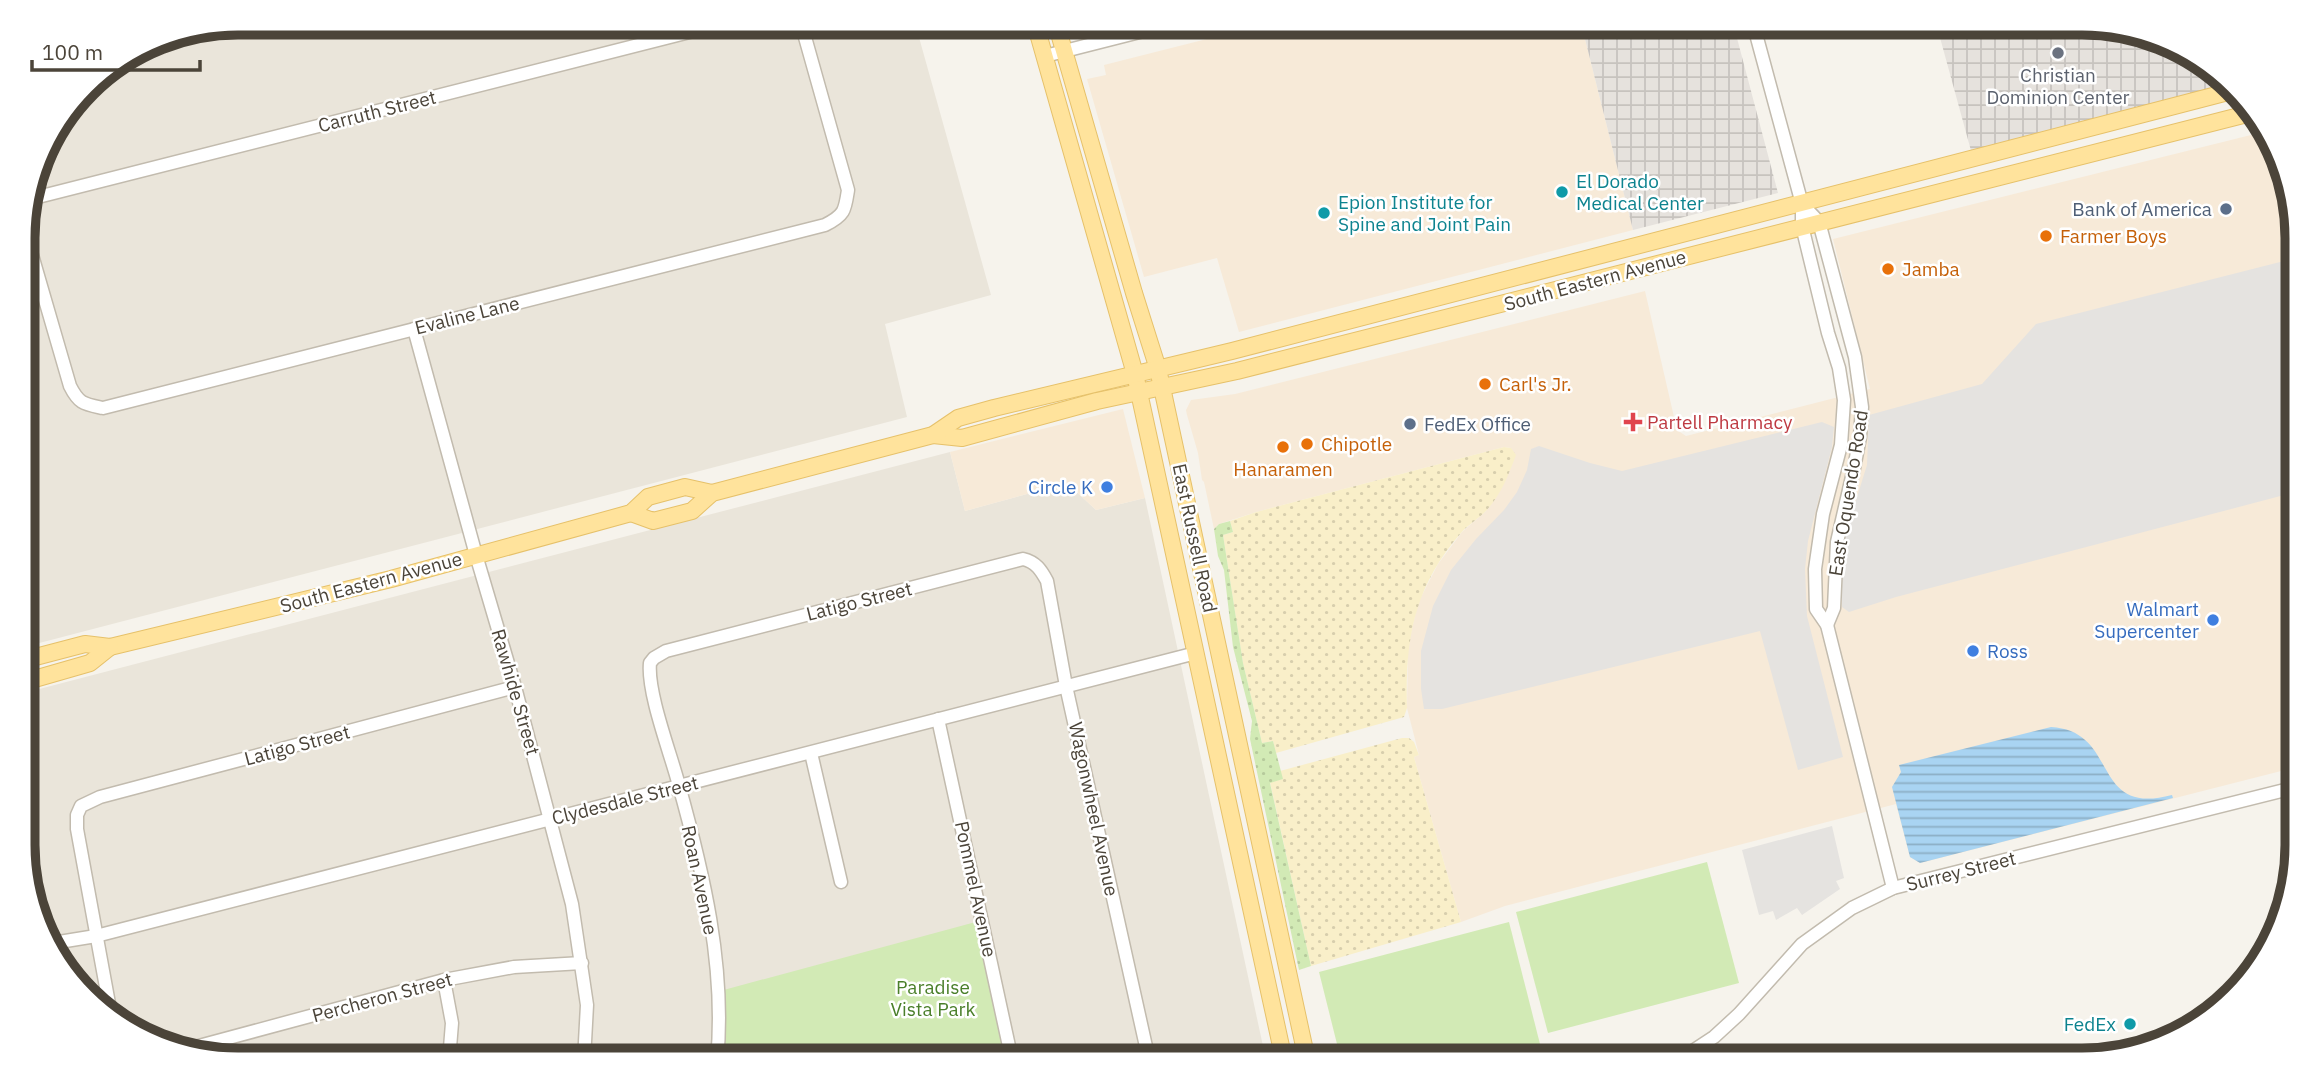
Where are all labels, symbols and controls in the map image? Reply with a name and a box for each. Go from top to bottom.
scale bar [32,28,200,72]
text: 100 m [42,38,103,66]
marker: Christian Dominion Center [2050,45,2066,61]
place label: Christian Dominion Center [1986,63,2130,109]
street label: Carruth Street [316,85,438,137]
place label: El Dorado Medical Center [1576,169,1704,215]
marker: El Dorado Medical Center [1554,184,1570,200]
place label: Epion Institute for Spine and Joint Pain [1338,190,1511,236]
place label: Bank of America [2072,197,2212,221]
marker: Bank of America [2218,201,2234,217]
marker: Epion Institute for Spine and Joint Pain [1316,205,1332,221]
place label: Farmer Boys [2060,224,2167,248]
marker: Farmer Boys [2038,228,2054,244]
street label: South Eastern Avenue [1501,244,1689,316]
place label: Jamba [1902,257,1960,281]
marker: Jamba [1880,261,1896,277]
street label: Evaline Lane [412,290,522,340]
place label: Carl's Jr. [1499,372,1572,396]
marker: Carl's Jr. [1477,376,1493,392]
street label: East Oquendo Road [1823,408,1873,578]
place label: Partell Pharmacy [1647,410,1793,434]
place label: FedEx Office [1424,412,1531,436]
marker: Partell Pharmacy [1625,414,1641,430]
marker: FedEx Office [1402,416,1418,432]
place label: Chipotle [1321,432,1392,456]
marker: Chipotle [1299,436,1315,452]
marker: Hanaramen [1275,439,1291,455]
place label: Hanaramen [1233,457,1333,481]
street label: East Russell Road [1167,461,1223,615]
place label: Circle K [1028,475,1093,499]
marker: Circle K [1099,479,1115,495]
street label: South Eastern Avenue [277,546,465,618]
street label: Latigo Street [804,576,914,626]
place label: Walmart Supercenter [2094,597,2199,643]
marker: Walmart Supercenter [2205,612,2221,628]
street label: Rawhide Street [487,626,545,758]
place label: Ross [1987,639,2028,663]
marker: Ross [1965,643,1981,659]
street label: Latigo Street [242,719,352,771]
street label: Wagonwheel Avenue [1064,720,1124,898]
street label: Clydesdale Street [549,770,701,830]
street label: Pommel Avenue [950,819,1002,959]
street label: Roan Avenue [677,823,723,937]
street label: Surrey Street [1904,846,2018,896]
street label: Percheron Street [309,967,455,1027]
park label: Paradise Vista Park [890,975,976,1021]
place label: FedEx [2064,1012,2116,1036]
marker: FedEx [2122,1016,2138,1032]

